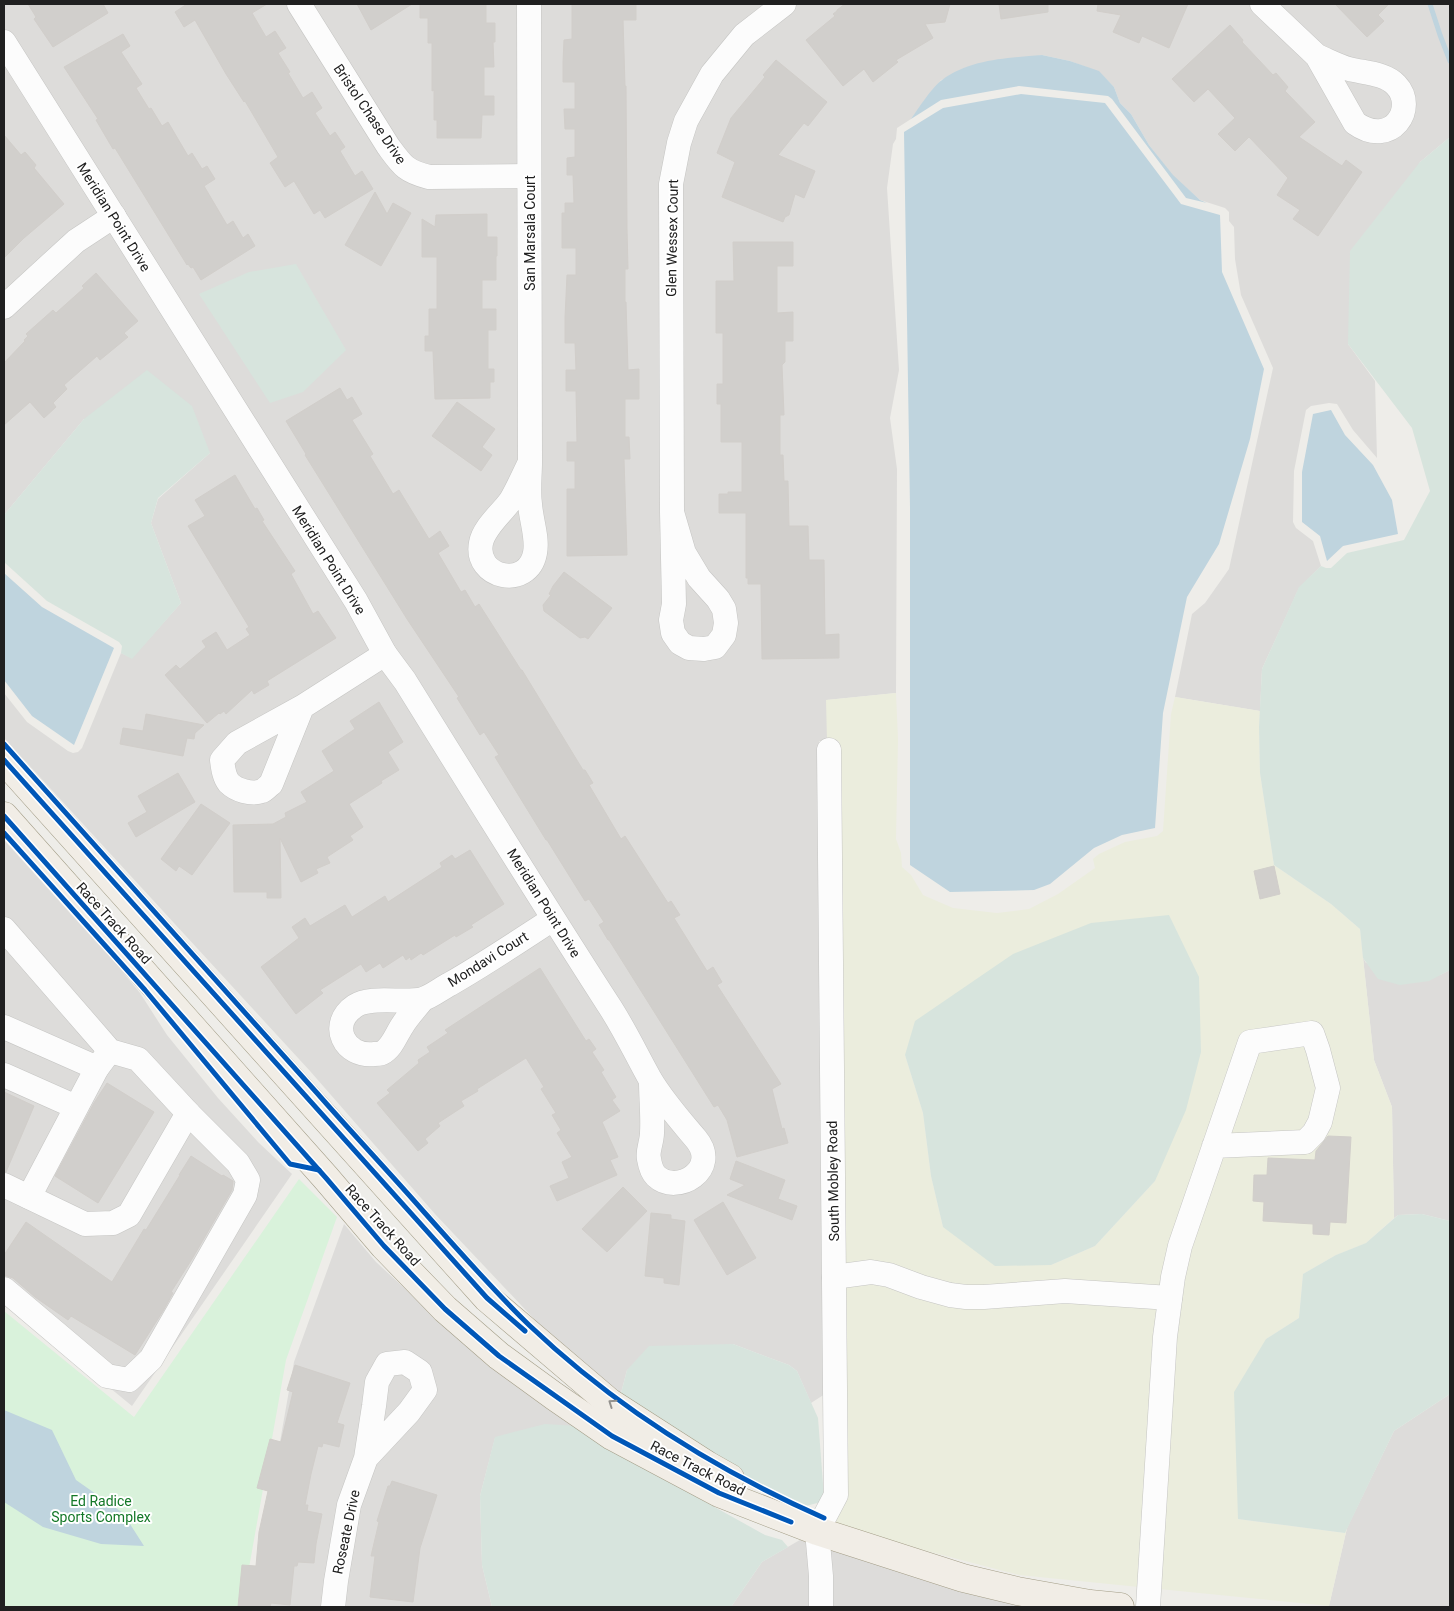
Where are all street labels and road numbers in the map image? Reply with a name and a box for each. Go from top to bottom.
street label: Bristol Chase Drive [331,61,409,167]
street label: Meridian Point Drive [74,160,154,274]
street label: San Marsala Court [522,175,538,291]
street label: Glen Wessex Court [663,178,681,297]
street label: Meridian Point Drive [289,503,369,617]
street label: Meridian Point Drive [504,846,584,960]
street label: Race Track Road [73,879,155,967]
street label: Mondavi Court [445,928,531,990]
street label: South Mobley Road [824,1120,842,1242]
street label: Race Track Road [342,1181,424,1269]
street label: Race Track Road [648,1437,748,1499]
street label: Roseate Drive [329,1488,363,1576]

